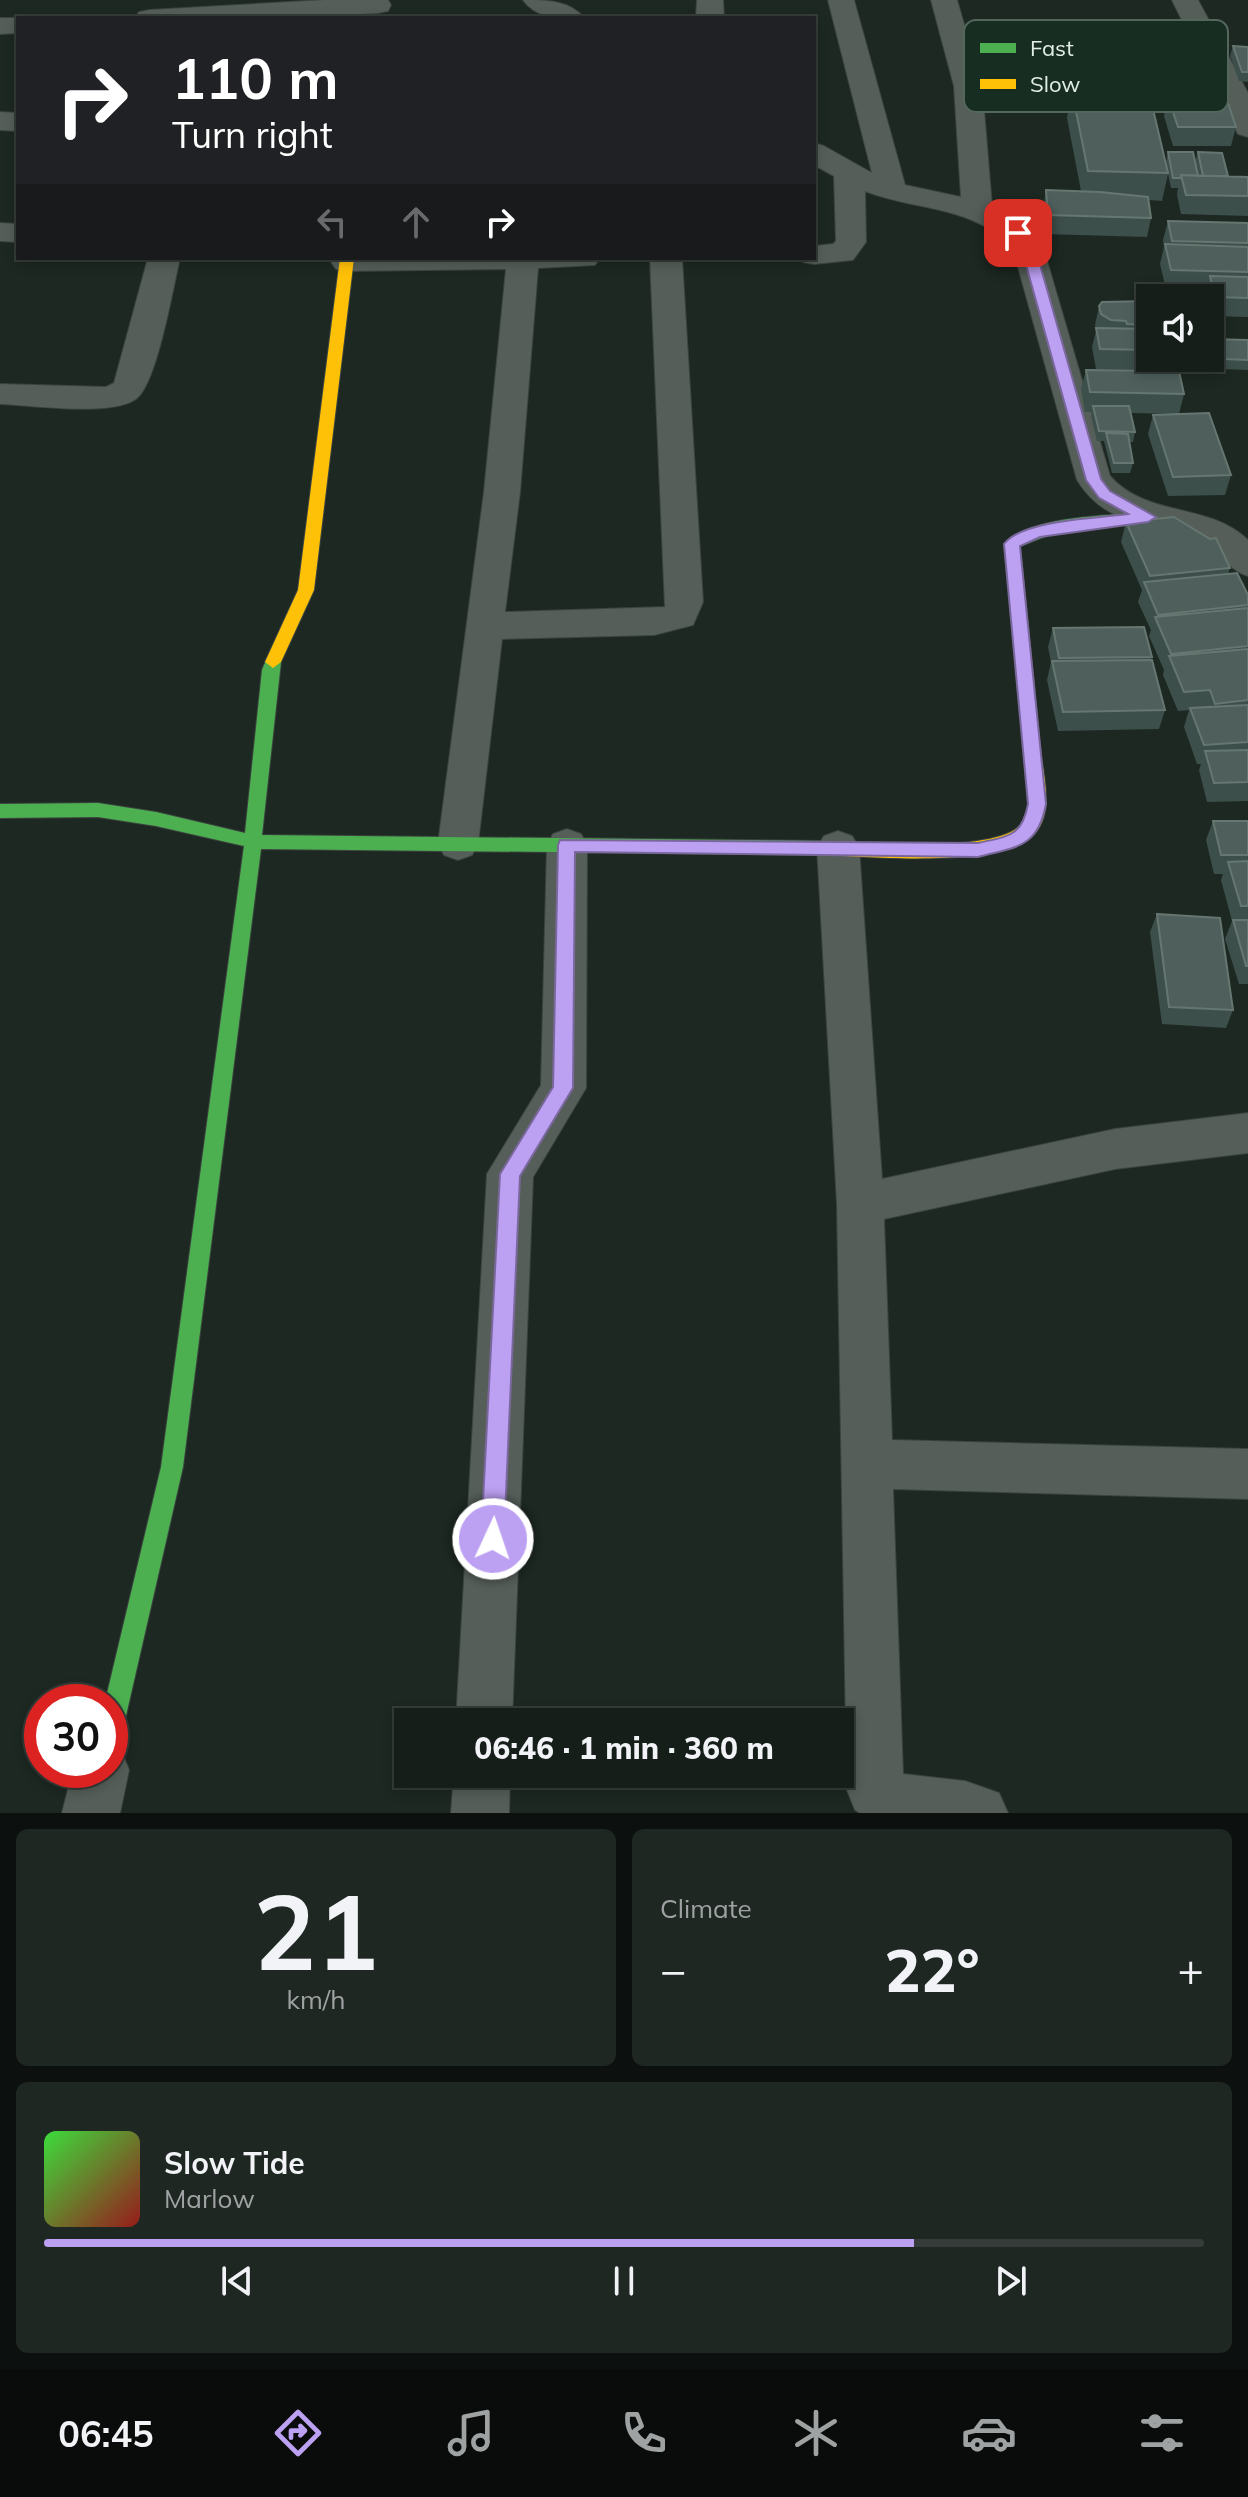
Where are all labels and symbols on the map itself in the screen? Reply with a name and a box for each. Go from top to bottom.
legend [964,20,1228,112]
text: Fast [1030,34,1074,62]
text: Slow [1030,70,1080,98]
pin [984,199,1052,267]
position arrow [451,1497,535,1581]
speed limit sign: 30 [24,1684,128,1788]

